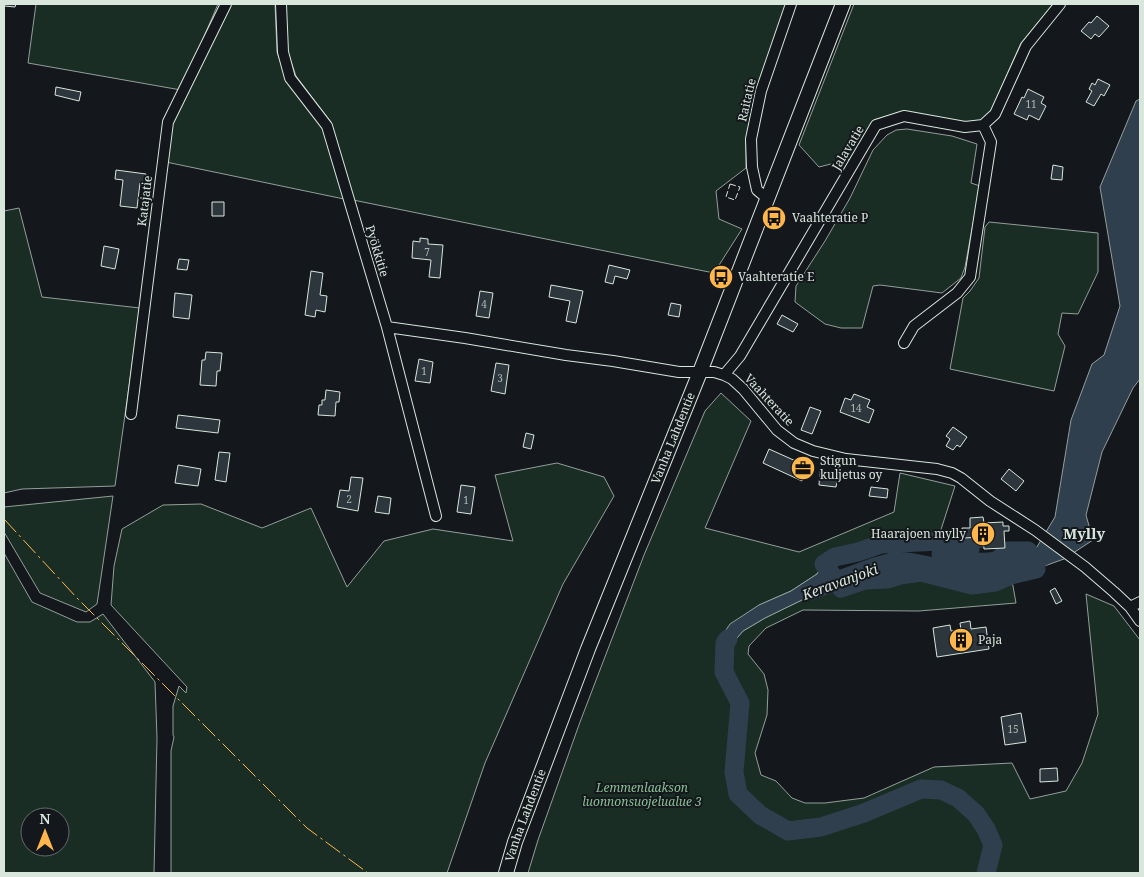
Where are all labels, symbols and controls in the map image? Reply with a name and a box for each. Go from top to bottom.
street label: Raitatie [733,77,760,123]
house number: 11 [1025,97,1037,111]
street label: Jalavatie [827,122,868,174]
street label: Katajatie [133,175,156,227]
bus stop icon: Vaahteratie P [761,205,787,231]
place label: Vaahteratie P [792,209,868,226]
street label: Pyökkitie [362,223,393,279]
house number: 7 [424,245,430,259]
bus stop icon: Vaahteratie E [708,264,734,290]
place label: Vaahteratie E [738,268,814,285]
house number: 4 [481,297,487,311]
house number: 1 [421,364,427,378]
street label: Vaahteratie [741,370,798,430]
house number: 3 [497,371,503,385]
street label: Vanha Lahdentie [647,390,699,486]
house number: 14 [850,401,862,415]
place label: Stigun kuljetus oy [820,452,882,483]
office icon: Stigun kuljetus oy [790,455,816,481]
house number: 2 [346,492,352,506]
house number: 1 [463,493,469,507]
building icon: Haarajoen mylly [970,521,996,547]
district label: Mylly [1063,523,1105,543]
place label: Haarajoen mylly [871,525,966,542]
water label: Keravanjoki [798,559,881,604]
building icon: Paja [948,627,974,653]
place label: Paja [978,631,1003,648]
house number: 15 [1007,722,1019,736]
street label: Vanha Lahdentie [501,766,550,863]
park label: Lemmenlaakson luonnonsuojelualue 3 [582,779,702,810]
north arrow [20,807,70,857]
text: N [39,809,51,828]

